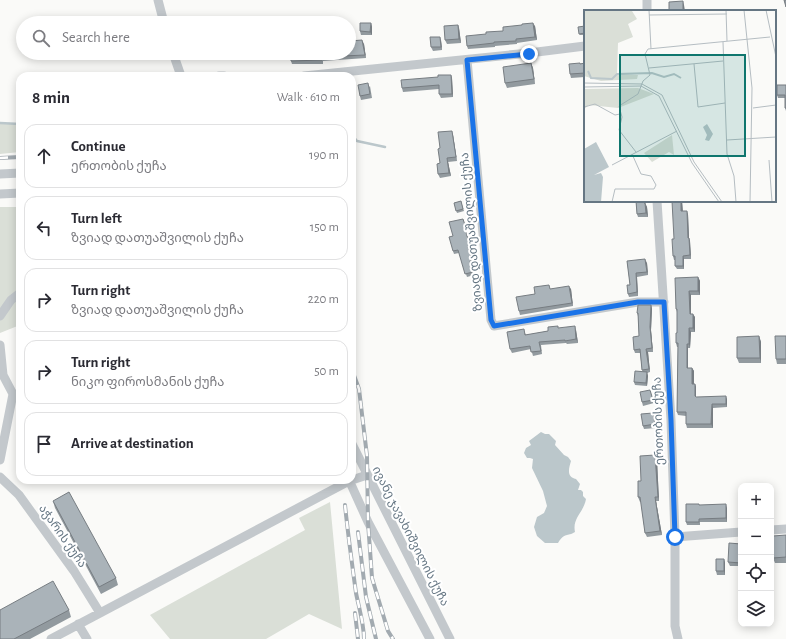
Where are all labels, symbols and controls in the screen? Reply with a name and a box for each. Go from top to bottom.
inset map [584,10,776,202]
search box [16,16,356,60]
icon: search [30,27,52,49]
text: Search here [62,30,130,45]
route end [520,45,538,63]
text: 8 min [32,89,70,106]
text: Walk · 610 m [277,91,340,104]
text: Continue [71,139,126,154]
icon: ahead [33,145,55,167]
text: 190 m [309,149,339,162]
street label: ზვიად დათუაშვილის ქუჩა [458,152,486,312]
text: ერთობის ქუჩა [71,160,167,173]
text: Turn left [71,211,122,226]
icon: left [33,217,55,239]
text: 150 m [310,221,339,234]
text: ზვიად დათუაშვილის ქუჩა [71,232,244,245]
text: Turn right [71,283,130,298]
icon: right [33,289,55,311]
text: 220 m [308,293,339,306]
text: ზვიად დათუაშვილის ქუჩა [71,304,244,317]
text: Turn right [71,355,130,370]
icon: right [33,361,55,383]
text: 50 m [314,365,339,378]
text: ნიკო ფიროსმანის ქუჩა [71,376,224,389]
street label: ერთობის ქუჩა [650,377,667,465]
icon: arrive [33,433,55,455]
text: Arrive at destination [71,436,194,451]
street label: ივანე ჯავახიშვილის ქუჩა [369,464,452,609]
map controls [738,483,774,627]
button: + [738,483,774,519]
street label: აჭარის ქუჩა [36,502,89,570]
button: − [738,519,774,555]
route start [666,528,684,546]
button: locate [738,555,774,591]
button: layers [738,591,774,627]

